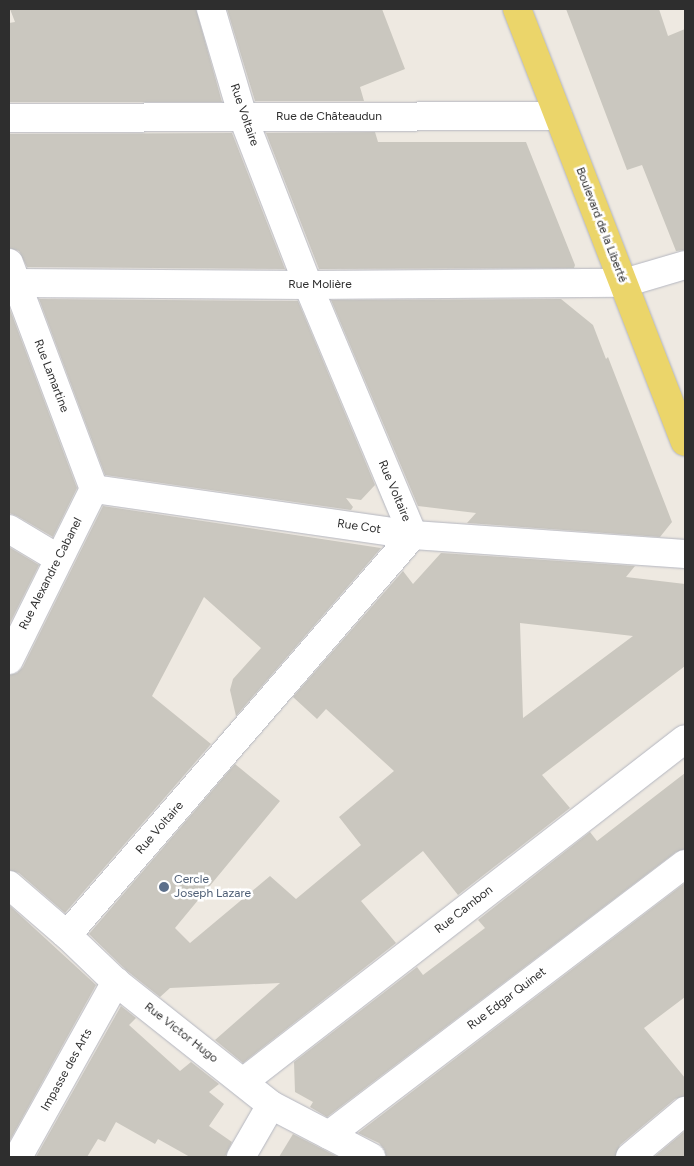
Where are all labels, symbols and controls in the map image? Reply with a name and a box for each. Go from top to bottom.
street label: Rue Voltaire [227,82,261,148]
street label: Rue de Châteaudun [276,110,382,124]
street label: Boulevard de la Liberté [572,165,630,285]
street label: Rue Molière [288,278,352,292]
street label: Rue Lamartine [30,337,72,415]
street label: Rue Voltaire [375,458,413,524]
street label: Rue Alexandre Cabanel [16,516,86,632]
street label: Rue Cot [336,517,382,537]
street label: Rue Voltaire [133,799,187,857]
place label: Cercle Joseph Lazare [174,873,251,901]
marker: Cercle Joseph Lazare [158,881,170,893]
street label: Rue Cambon [432,883,496,937]
street label: Rue Edgar Quinet [465,965,549,1033]
street label: Rue Victor Hugo [141,1000,221,1066]
street label: Impasse des Arts [38,1026,96,1114]

